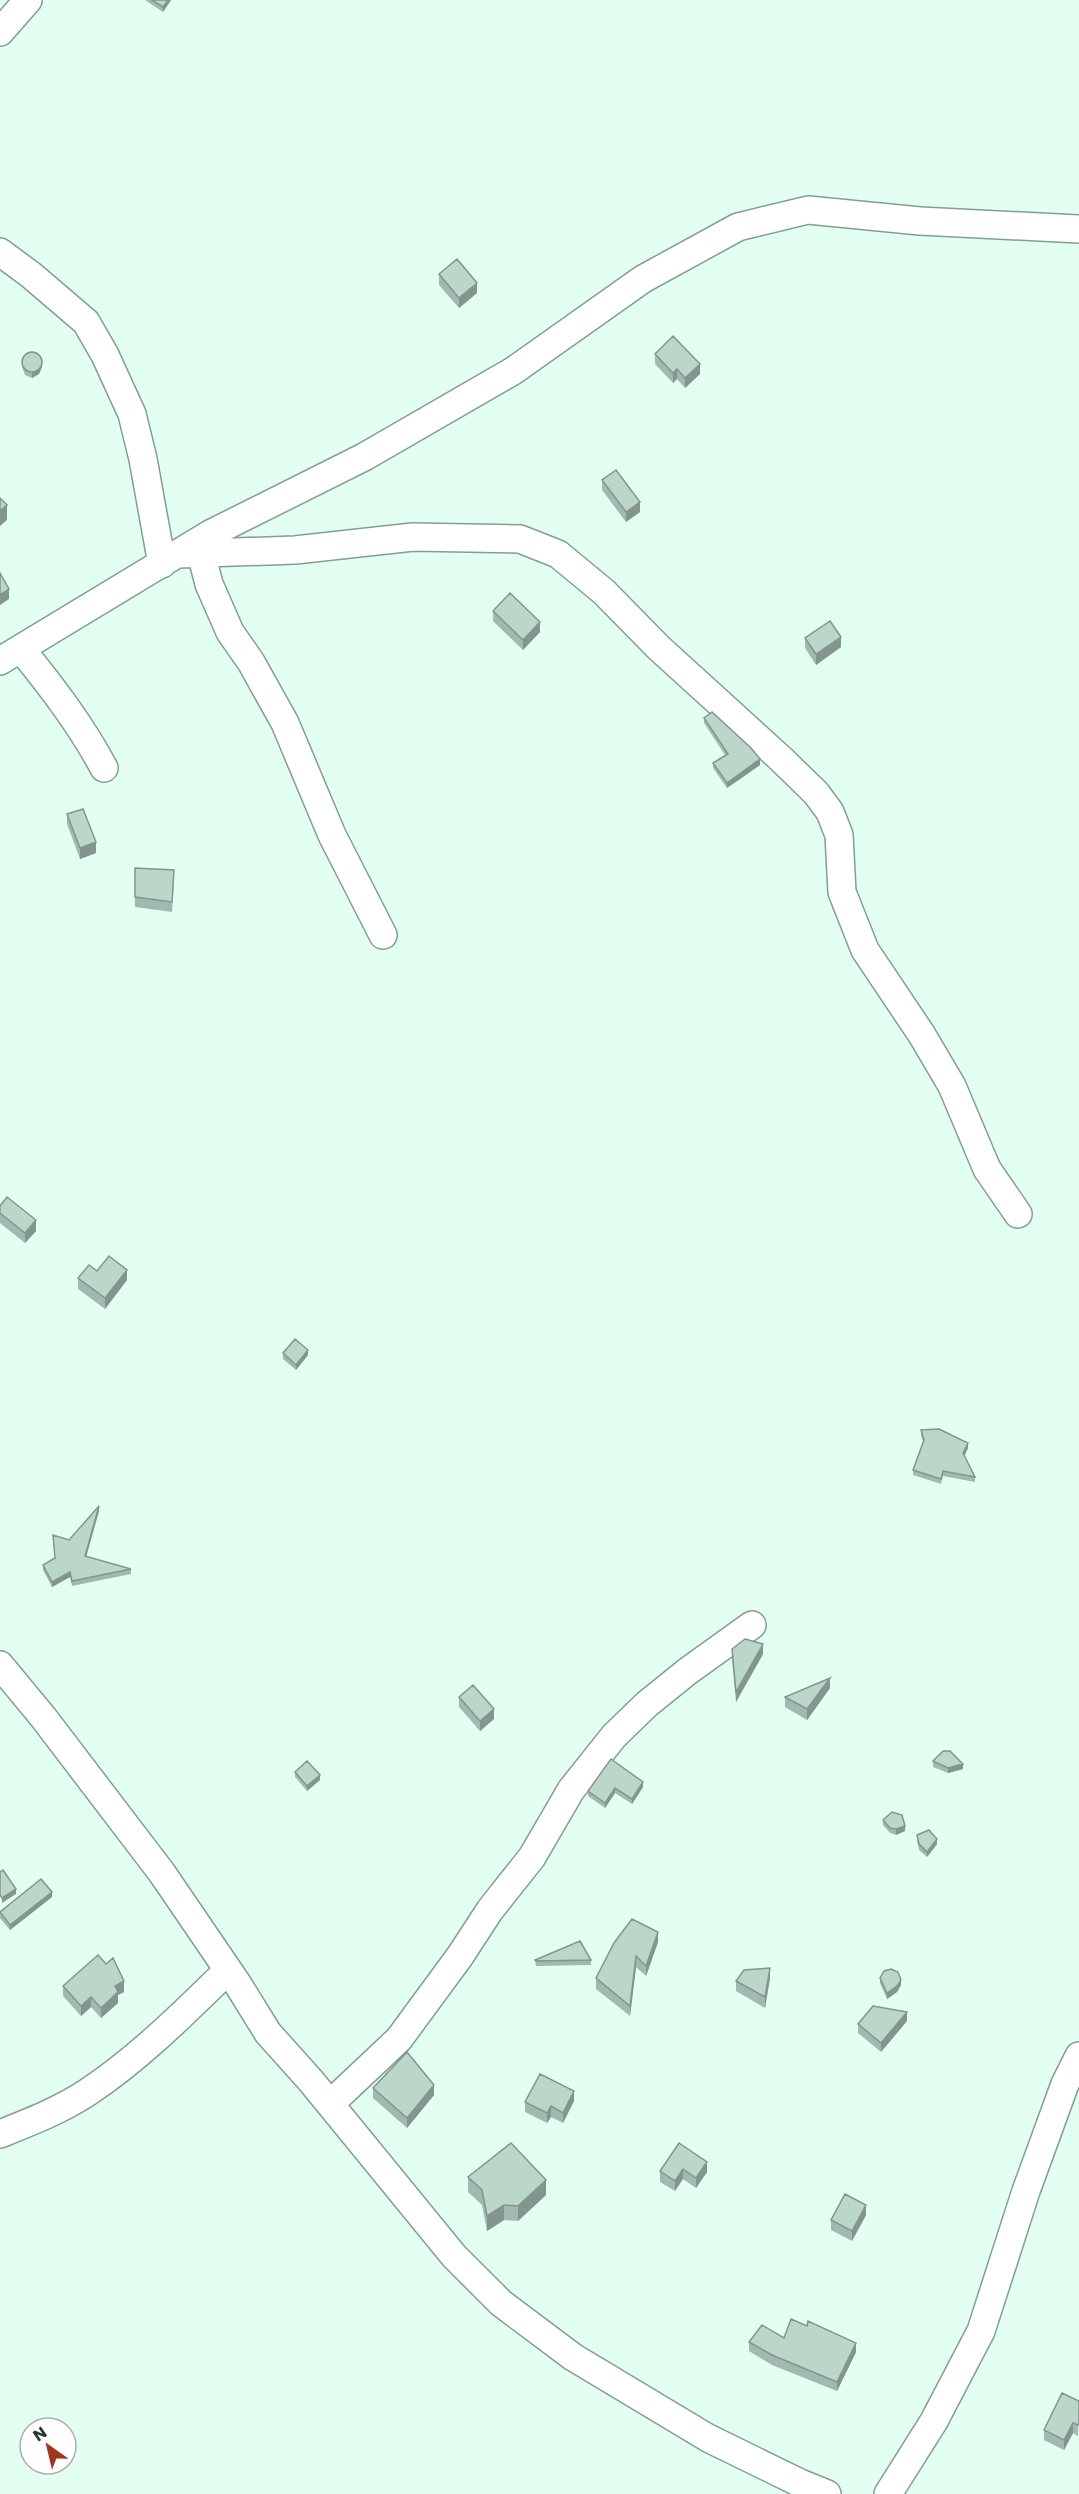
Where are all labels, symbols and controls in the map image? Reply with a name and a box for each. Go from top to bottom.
north arrow [18,2416,78,2476]
text: N [28,2421,51,2447]

